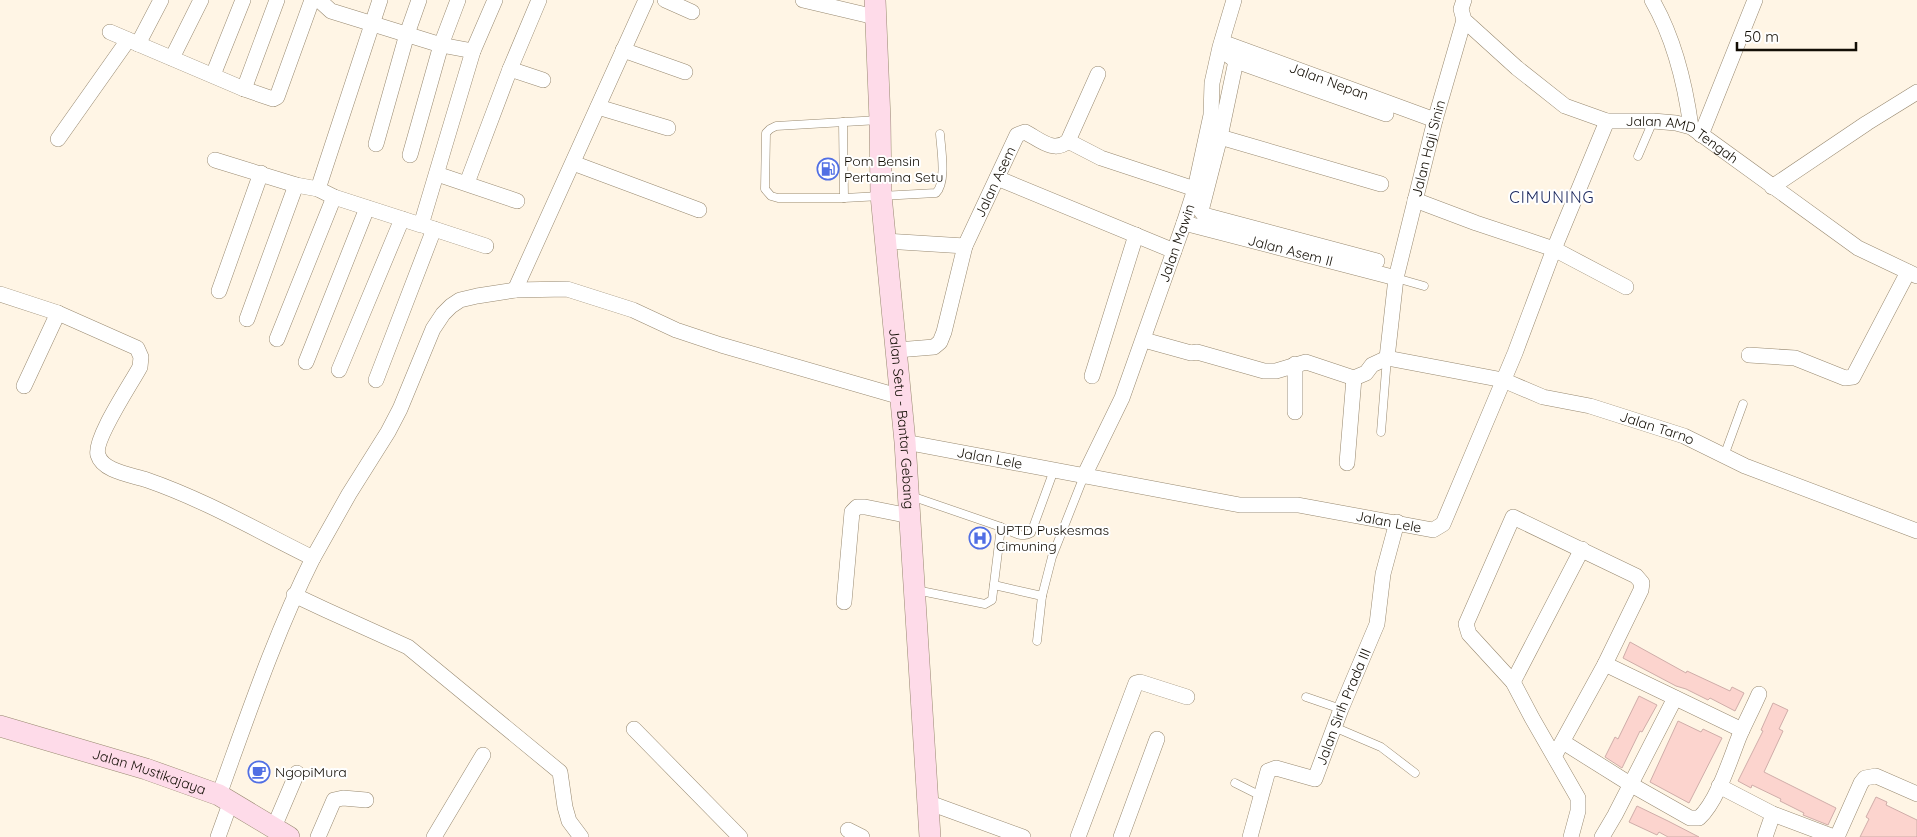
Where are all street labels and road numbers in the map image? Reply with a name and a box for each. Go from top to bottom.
street label: Jalan Nepan [1287,58,1371,104]
street label: Jalan Haji Sinin [1407,98,1449,199]
street label: Jalan AMD Tengah [1625,112,1742,167]
street label: Jalan Asem [971,143,1019,220]
street label: Jalan Mawin [1155,202,1199,285]
street label: Jalan Asem II [1246,231,1335,270]
street label: Jalan Setu - Bantar Gebang [885,328,918,510]
street label: Jalan Tarno [1618,407,1698,449]
street label: Jalan Lele [955,443,1024,473]
street label: Jalan Lele [1354,507,1423,537]
street label: Jalan Sirih Prada III [1312,646,1375,768]
street label: Jalan Mustikajaya [90,745,208,799]

